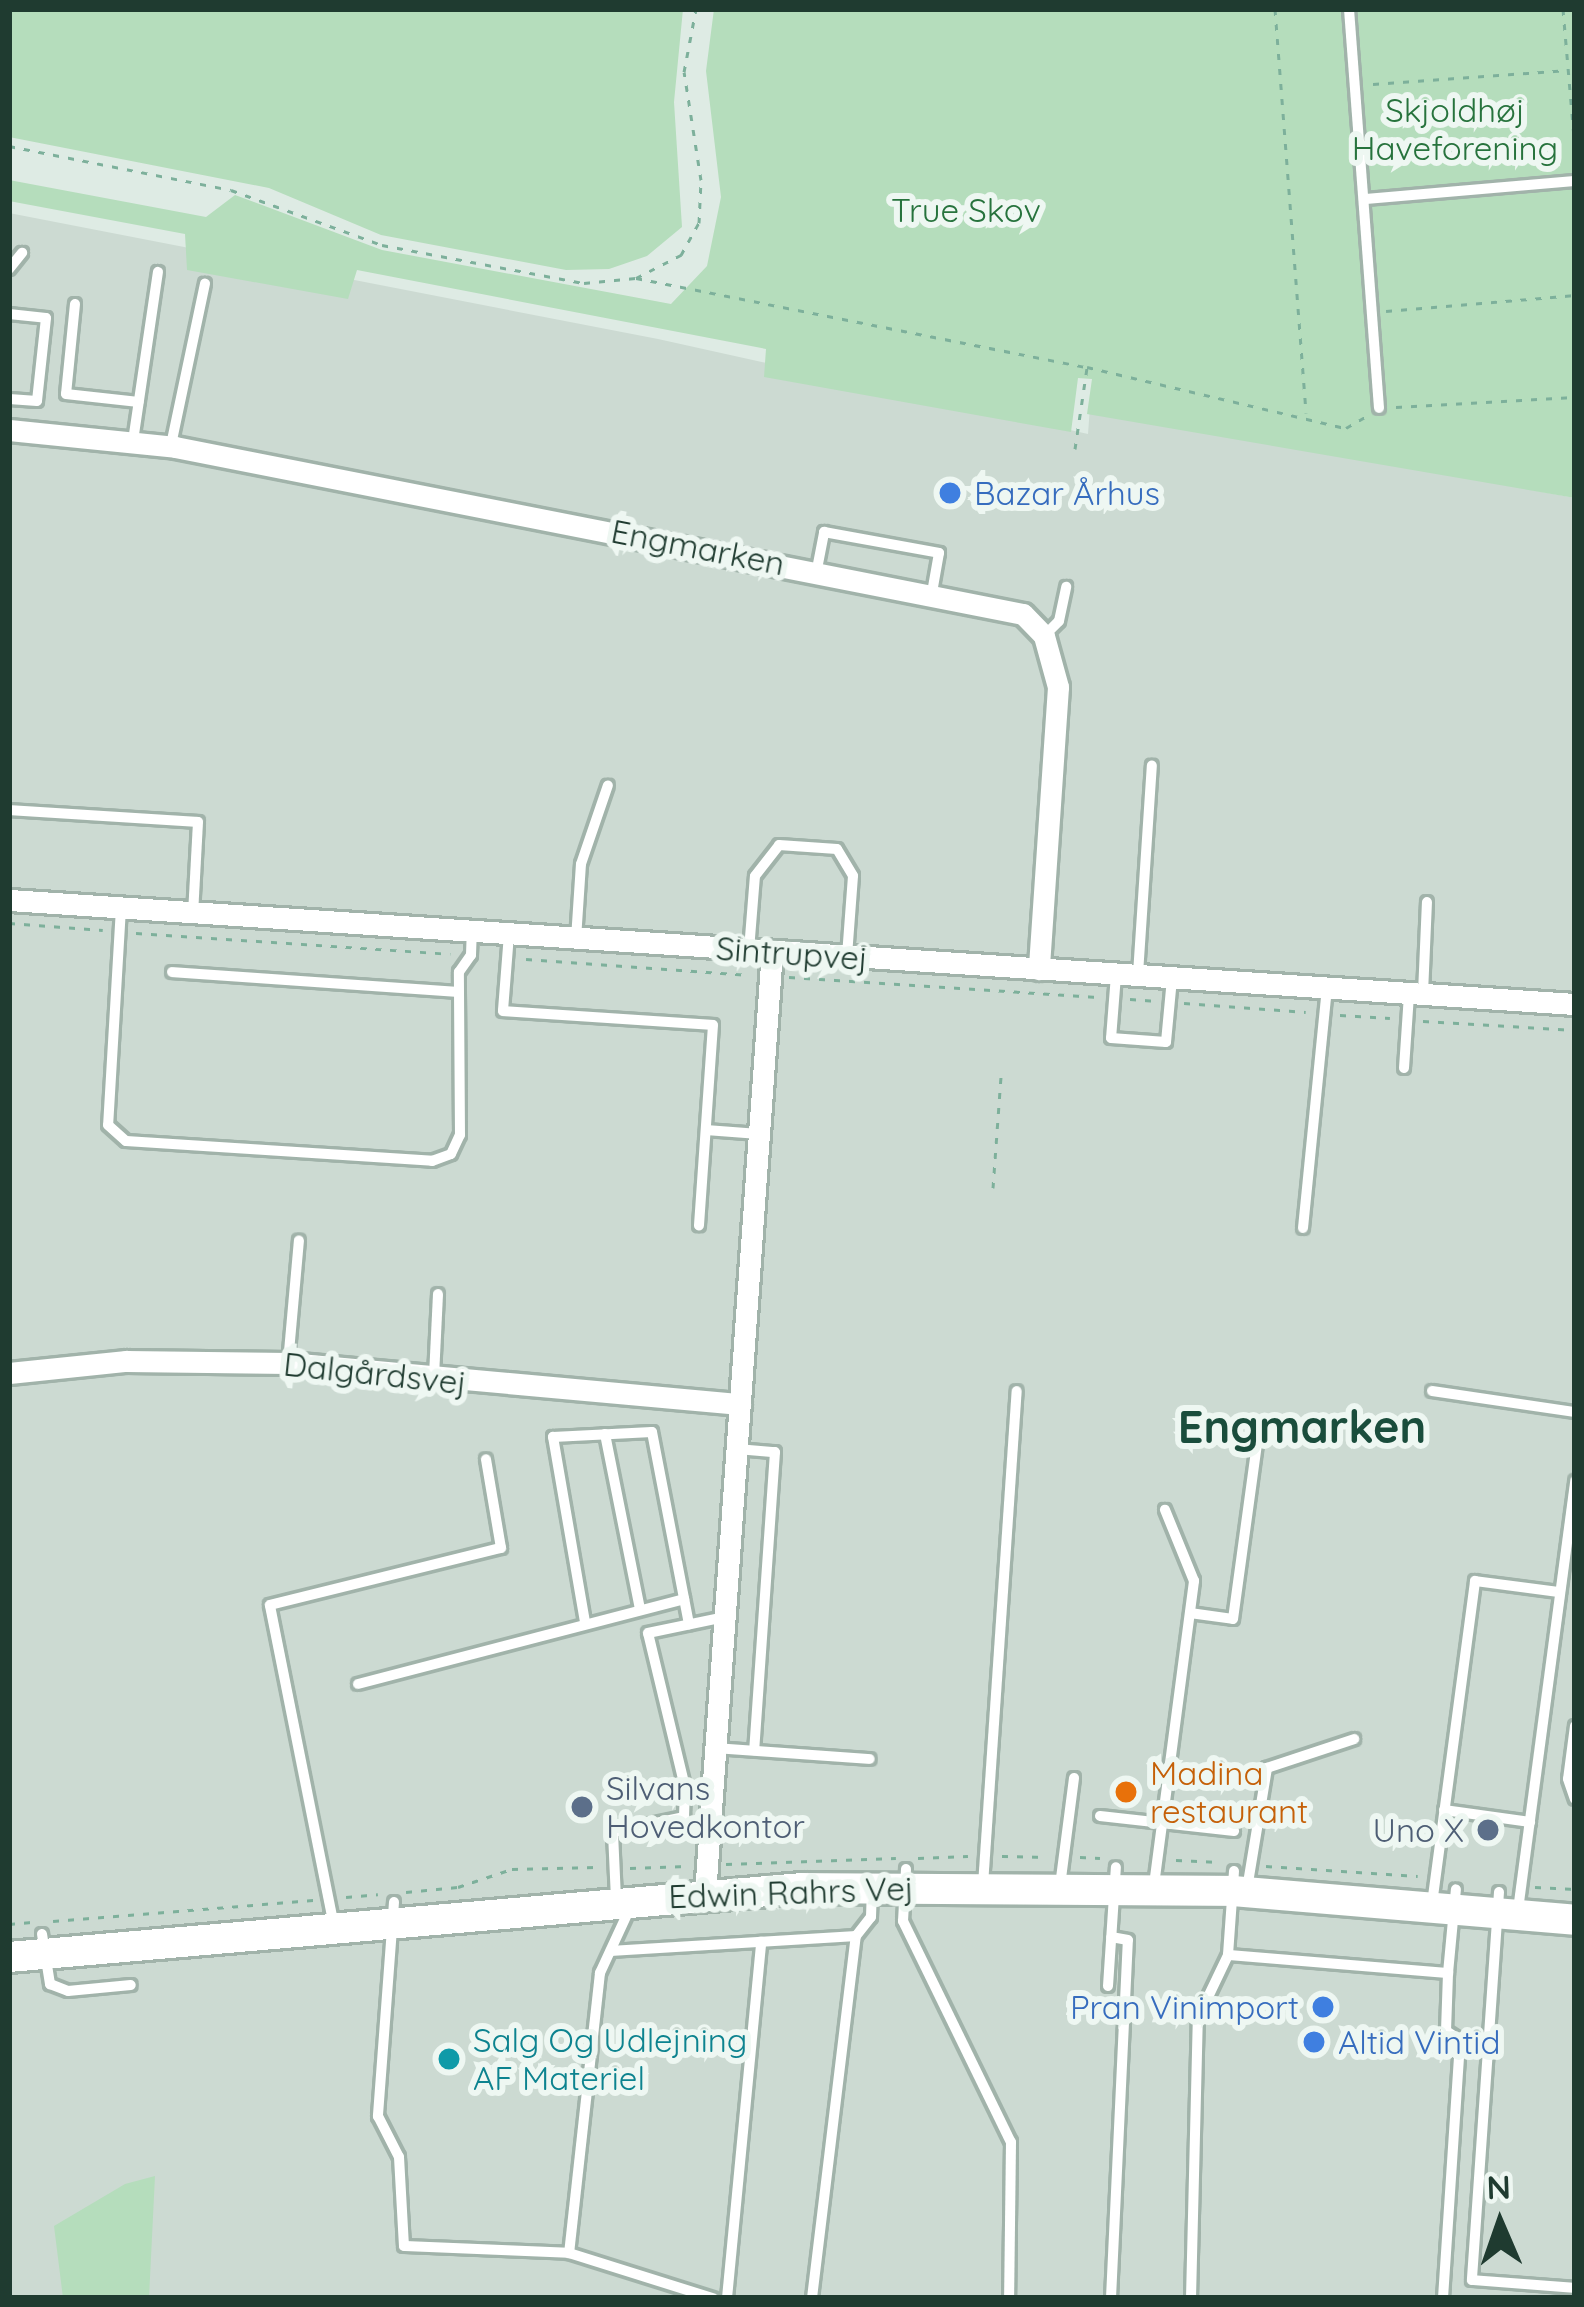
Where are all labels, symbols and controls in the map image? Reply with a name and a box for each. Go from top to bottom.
park label: Skjoldhøj Haveforening [1352,90,1558,168]
park label: True Skov [891,190,1041,230]
place label: Bazar Århus [974,473,1160,513]
marker: Bazar Århus [937,480,963,506]
street label: Engmarken [608,511,788,583]
street label: Sintrupvej [715,928,869,978]
street label: Dalgårdsvej [282,1344,468,1402]
district label: Engmarken [1178,1400,1426,1454]
place label: Madina restaurant [1150,1753,1308,1831]
place label: Silvans Hovedkontor [606,1768,805,1846]
marker: Madina restaurant [1113,1779,1139,1805]
marker: Silvans Hovedkontor [569,1794,595,1820]
place label: Uno X [1372,1810,1464,1850]
marker: Uno X [1475,1817,1501,1843]
street label: Edwin Rahrs Vej [668,1868,914,1916]
place label: Pran Vinimport [1070,1987,1299,2027]
marker: Pran Vinimport [1310,1994,1336,2020]
place label: Salg Og Udlejning AF Materiel [473,2020,747,2098]
place label: Altid Vintid [1338,2022,1500,2062]
marker: Altid Vintid [1301,2029,1327,2055]
marker: Salg Og Udlejning AF Materiel [436,2046,462,2072]
north arrow [1440,2163,1560,2283]
text: N [1486,2166,1512,2207]

